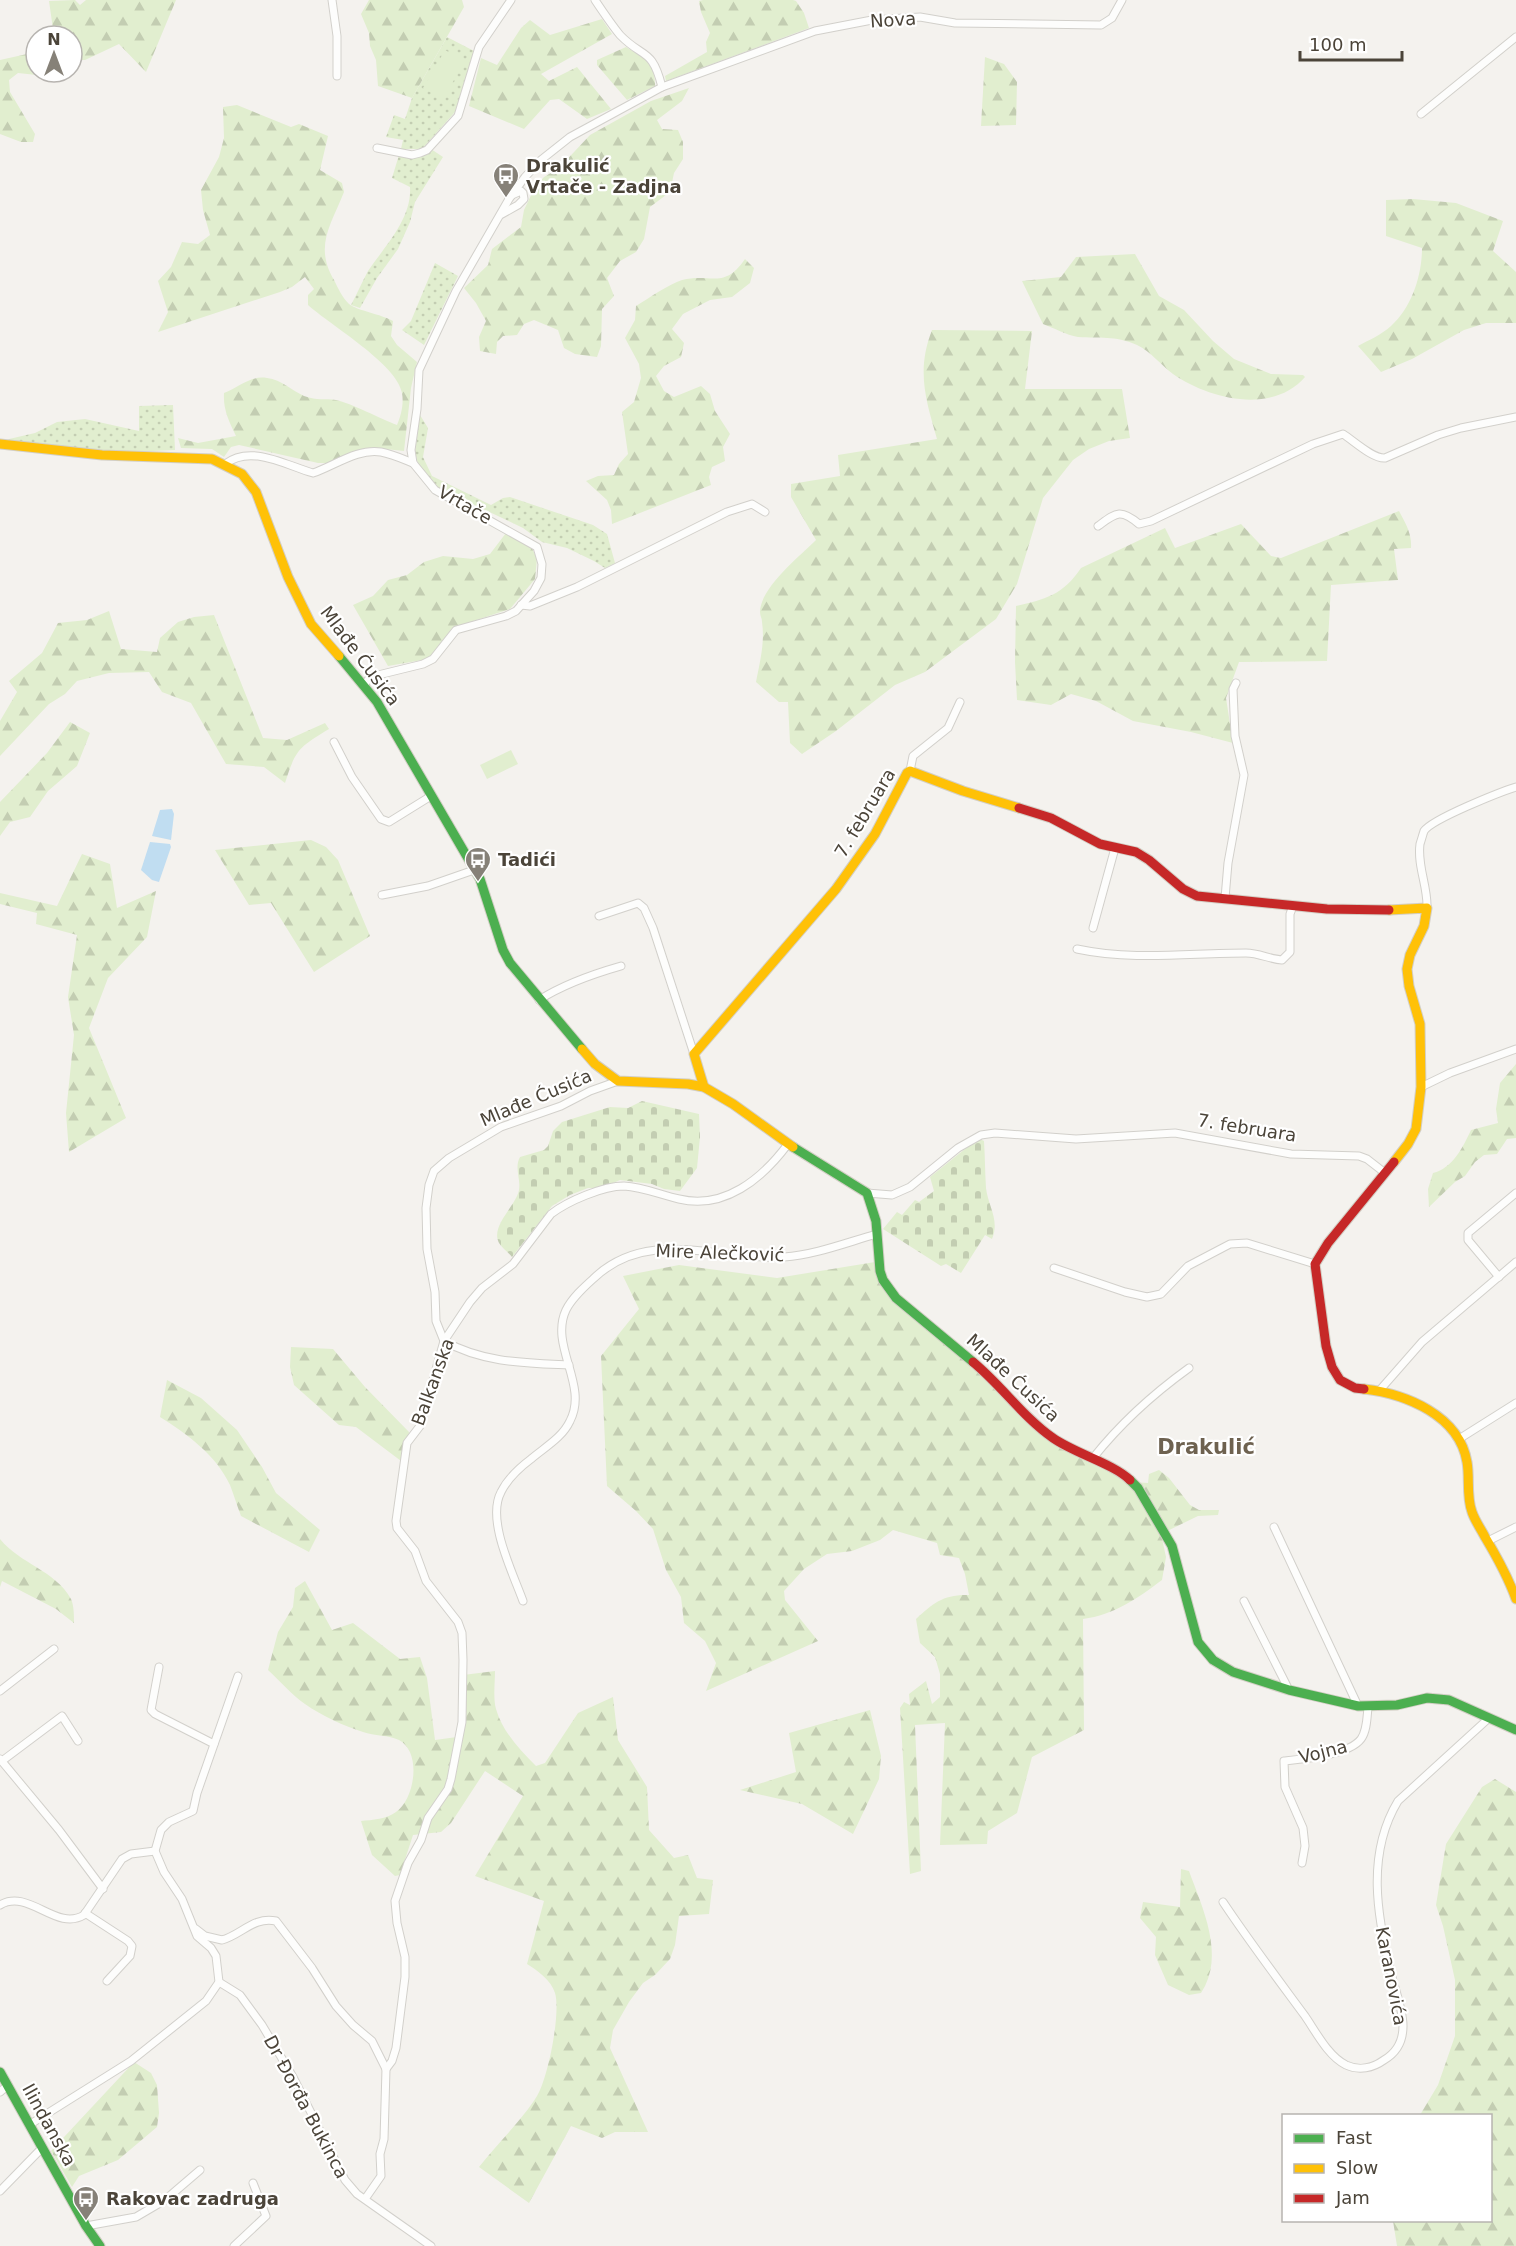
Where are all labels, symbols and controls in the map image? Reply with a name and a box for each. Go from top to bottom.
street label: Nova [869,7,917,32]
north arrow [24,24,84,84]
scale bar [1300,24,1402,62]
text: N [47,30,61,49]
text: 100 m [1309,34,1367,55]
place label: Drakulić Vrtače - Zadjna [526,155,682,197]
bus stop icon: Drakulić Vrtače - Zadjna [491,161,521,199]
street label: Vrtače [435,481,496,528]
street label: Mlađe Ćusića [316,602,405,710]
street label: 7. februara [830,764,899,861]
bus stop icon: Tadići [463,845,493,883]
place label: Tadići [498,849,556,870]
street label: Mlađe Ćusića [477,1065,595,1130]
street label: 7. februara [1196,1109,1298,1146]
street label: Mire Alečković [655,1240,785,1265]
street label: Mlađe Ćusića [963,1329,1064,1426]
street label: Balkanska [407,1335,458,1428]
district label: Drakulić [1157,1435,1255,1459]
street label: Vojna [1296,1735,1349,1768]
street label: Karanovića [1372,1925,1411,2027]
street label: Dr Đorđa Bukinca [260,2032,353,2182]
street label: Ilindanska [18,2080,81,2170]
legend [1282,2114,1492,2222]
text: Fast [1336,2127,1372,2148]
text: Slow [1336,2157,1378,2178]
bus stop icon: Rakovac zadruga [71,2184,101,2222]
text: Jam [1335,2187,1370,2208]
place label: Rakovac zadruga [106,2188,279,2209]

